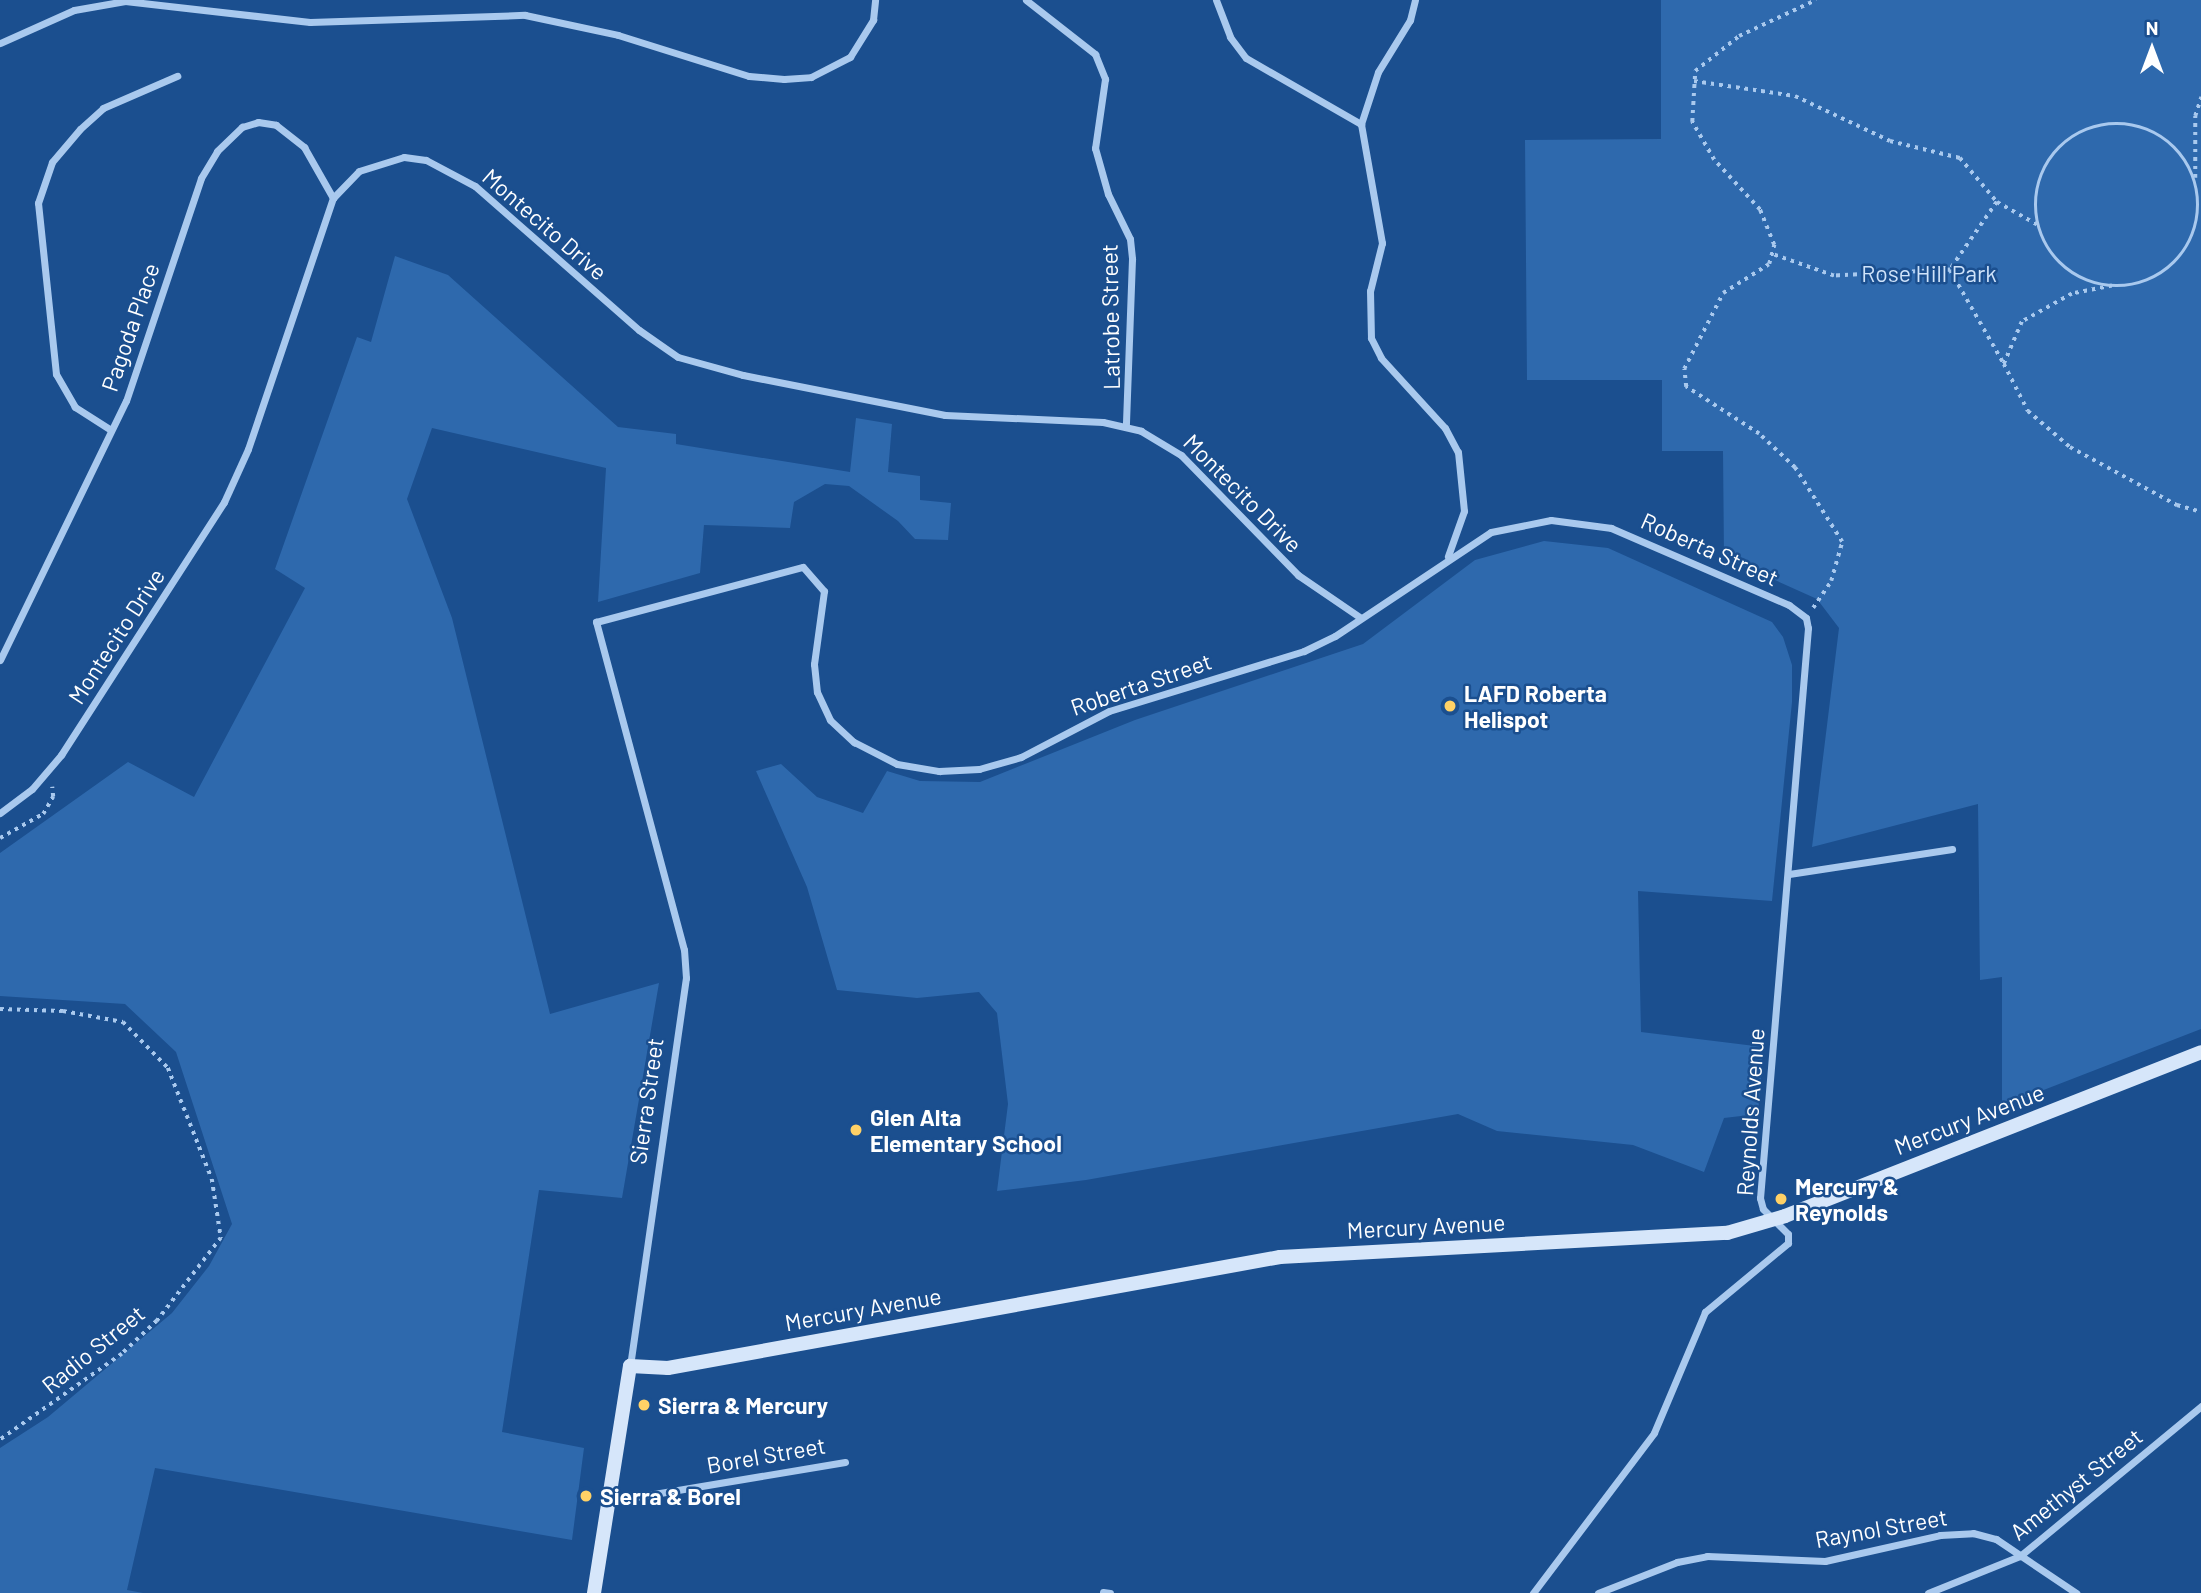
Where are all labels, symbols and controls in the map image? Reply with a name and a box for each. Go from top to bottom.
north arrow [2117,14,2187,84]
text: N [2146,16,2158,39]
street label: Montecito Drive [477,162,613,286]
street label: Latrobe Street [1095,244,1125,390]
street label: Pagoda Place [95,259,165,395]
park label: Rose Hill Park [1861,259,1997,287]
street label: Montecito Drive [1178,428,1308,558]
street label: Roberta Street [1637,506,1783,592]
street label: Montecito Drive [62,563,170,709]
street label: Roberta Street [1067,647,1215,721]
place label: LAFD Roberta Helispot [1464,679,1607,733]
marker: LAFD Roberta Helispot [1442,698,1458,714]
street label: Reynolds Avenue [1730,1027,1770,1197]
street label: Sierra Street [623,1036,669,1166]
street label: Mercury Avenue [1890,1078,2048,1160]
place label: Glen Alta Elementary School [870,1103,1062,1157]
marker: Glen Alta Elementary School [848,1122,864,1138]
place label: Mercury & Reynolds [1795,1172,1899,1226]
marker: Mercury & Reynolds [1773,1191,1789,1207]
street label: Mercury Avenue [1346,1208,1506,1244]
street label: Mercury Avenue [783,1282,943,1336]
street label: Radio Street [36,1299,150,1399]
place label: Sierra & Mercury [658,1391,828,1419]
marker: Sierra & Mercury [636,1397,652,1413]
street label: Amethyst Street [2004,1422,2148,1546]
street label: Borel Street [704,1431,828,1479]
place label: Sierra & Borel [600,1482,741,1510]
marker: Sierra & Borel [578,1488,594,1504]
street label: Raynol Street [1813,1503,1949,1553]

